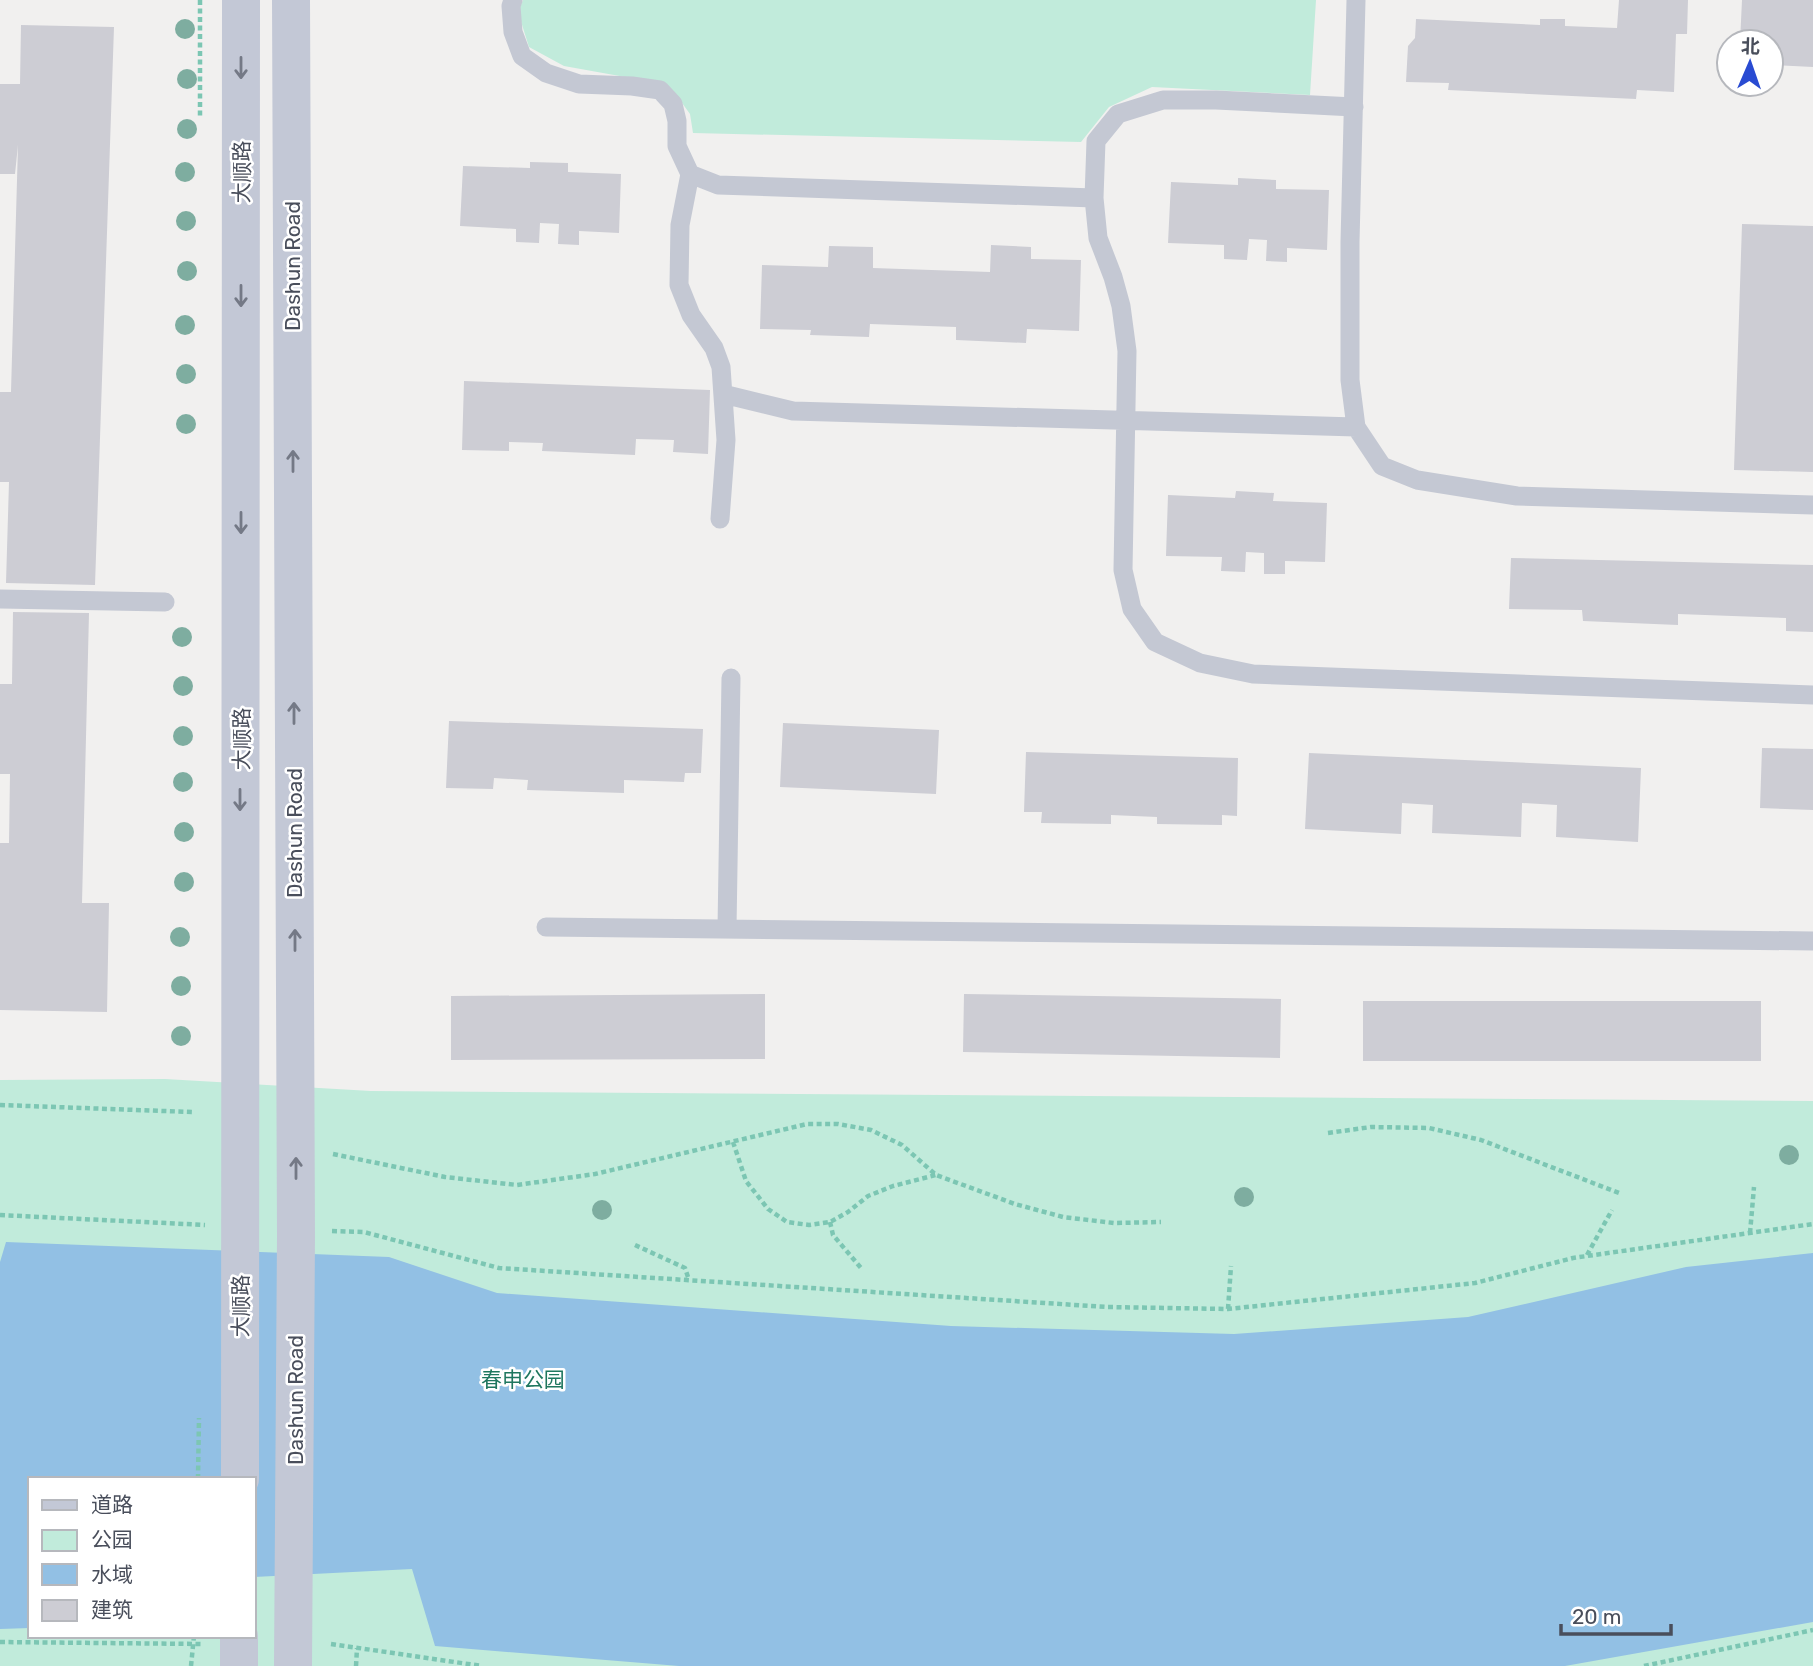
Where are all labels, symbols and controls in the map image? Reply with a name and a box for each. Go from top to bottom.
north arrow [1715,28,1785,98]
text: 北 [1741,35,1760,58]
one-way arrow [234,56,248,79]
street label: 大顺路 [229,141,254,204]
street label: Dashun Road [280,201,305,331]
one-way arrow [234,284,248,307]
one-way arrow [286,450,300,473]
one-way arrow [234,511,248,534]
one-way arrow [287,702,301,725]
street label: 大顺路 [229,708,254,771]
street label: Dashun Road [282,768,307,898]
one-way arrow [233,788,247,811]
one-way arrow [288,929,302,952]
one-way arrow [289,1157,303,1180]
street label: 大顺路 [228,1275,253,1338]
street label: Dashun Road [283,1335,308,1465]
park label: 春申公园 [481,1367,565,1392]
legend [28,1477,256,1638]
text: 道路 [91,1492,133,1517]
text: 公园 [91,1527,133,1552]
text: 水域 [91,1562,133,1587]
scale bar [1561,1592,1671,1636]
text: 建筑 [91,1597,133,1622]
text: 20 m [1572,1604,1621,1629]

